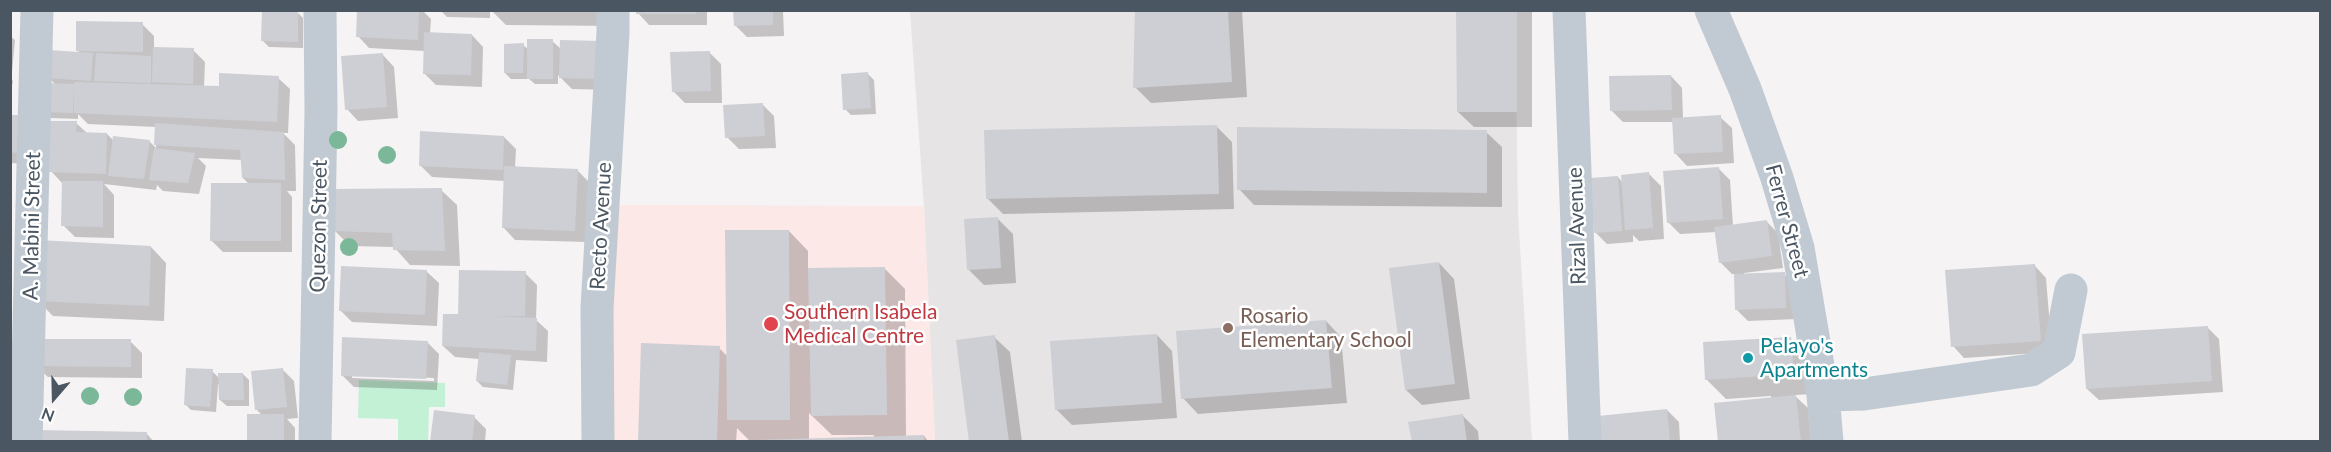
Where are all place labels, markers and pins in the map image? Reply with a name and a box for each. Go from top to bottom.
place label: Southern Isabela Medical Centre [784,299,937,349]
place label: Rosario Elementary School [1240,303,1412,353]
marker: Southern Isabela Medical Centre [762,315,780,333]
marker: Rosario Elementary School [1221,321,1235,335]
place label: Pelayo's Apartments [1760,333,1868,383]
marker: Pelayo's Apartments [1741,351,1755,365]

